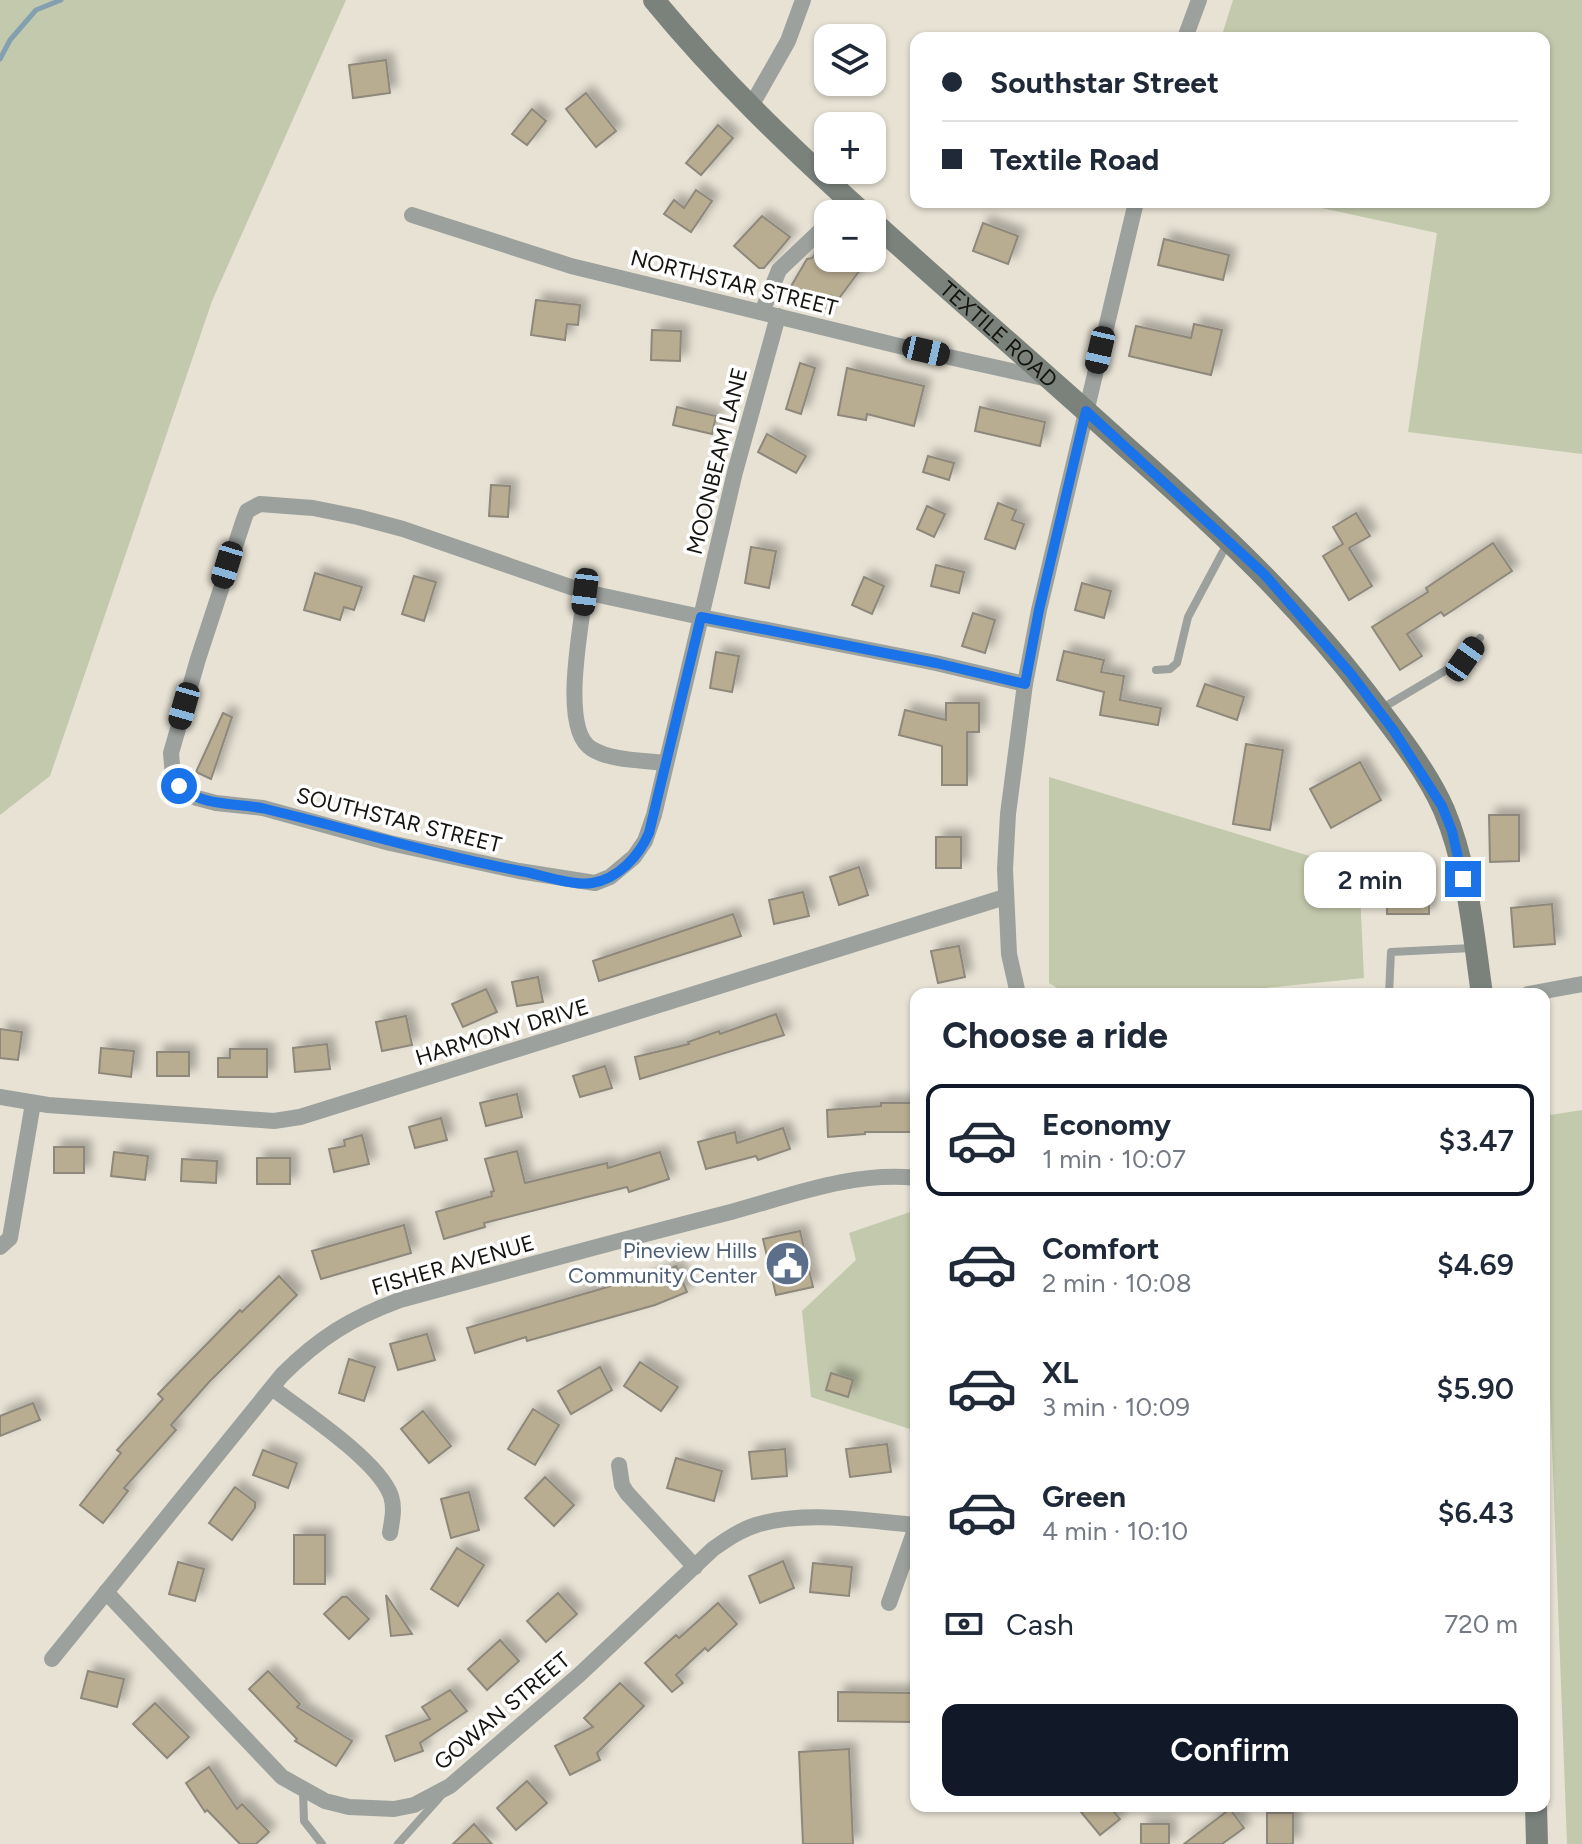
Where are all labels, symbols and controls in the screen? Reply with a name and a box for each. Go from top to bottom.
map controls [814,24,886,272]
button: layers [814,24,886,96]
text: Southstar Street [990,64,1219,101]
button: + [814,112,886,184]
text: Textile Road [990,141,1159,178]
button: − [814,200,886,272]
street label: NORTHSTAR STREET [628,244,840,322]
street label: TEXTILE ROAD [935,275,1063,393]
car [1083,324,1117,376]
car [900,334,952,368]
street label: MOONBEAM LANE [681,365,753,557]
car [209,539,245,591]
car [570,567,600,617]
car [1441,632,1489,686]
car [166,680,202,732]
route start [161,768,197,804]
street label: SOUTHSTAR STREET [294,781,504,859]
callout: 2 min [1303,851,1435,907]
route end [1445,861,1481,897]
text: 2 min [1338,864,1402,896]
street label: HARMONY DRIVE [412,993,592,1071]
text: Choose a ride [942,1014,1168,1057]
icon: car [946,1104,1018,1176]
text: Economy [1042,1106,1171,1143]
text: $3.47 [1438,1122,1514,1159]
text: 1 min · 10:07 [1042,1143,1186,1175]
icon: car [946,1228,1018,1300]
street label: FISHER AVENUE [369,1229,537,1301]
text: Comfort [1042,1230,1160,1267]
place label: Pineview Hills Community Center [568,1237,758,1289]
public building icon: Pineview Hills Community Center [764,1239,812,1287]
text: $4.69 [1437,1246,1514,1283]
text: 2 min · 10:08 [1042,1267,1192,1299]
icon: car [946,1352,1018,1424]
text: XL [1042,1354,1078,1391]
text: $5.90 [1436,1370,1514,1407]
text: 3 min · 10:09 [1042,1391,1190,1423]
icon: car [946,1476,1018,1548]
text: Green [1042,1478,1126,1515]
text: $6.43 [1438,1494,1514,1531]
text: 4 min · 10:10 [1042,1515,1188,1547]
icon: cash [942,1602,986,1646]
text: Cash [1006,1606,1074,1643]
text: 720 m [1444,1608,1518,1640]
street label: GOWAN STREET [429,1646,575,1776]
button: Confirm [942,1704,1518,1796]

